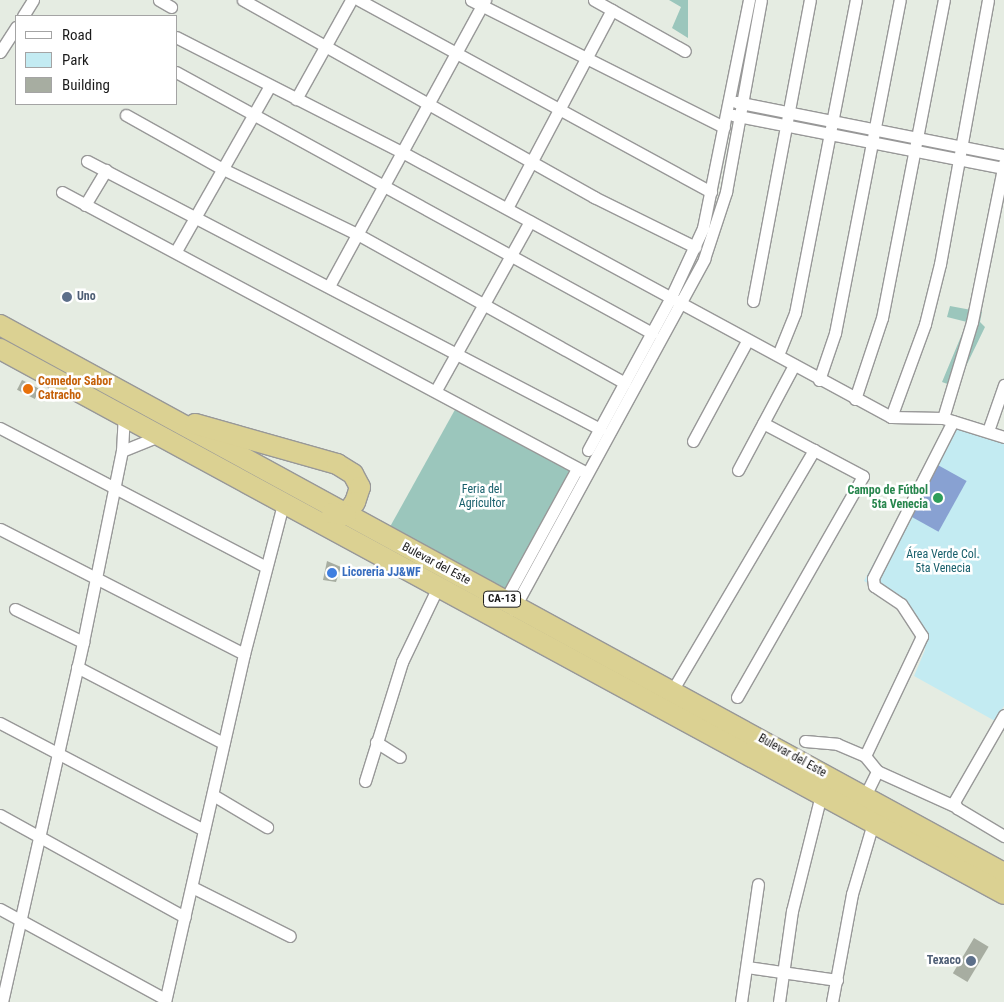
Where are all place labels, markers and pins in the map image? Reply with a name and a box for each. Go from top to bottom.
place label: Uno [77,290,96,304]
marker: Uno [61,291,73,303]
place label: Comedor Sabor Catracho [38,375,112,403]
marker: Comedor Sabor Catracho [22,383,34,395]
place label: Campo de Fútbol 5ta Venecia [847,484,928,512]
marker: Campo de Fútbol 5ta Venecia [932,492,944,504]
place label: Licoreria JJ&WF [342,566,421,580]
marker: Licoreria JJ&WF [326,567,338,579]
place label: Texaco [927,954,961,968]
marker: Texaco [965,955,977,967]

